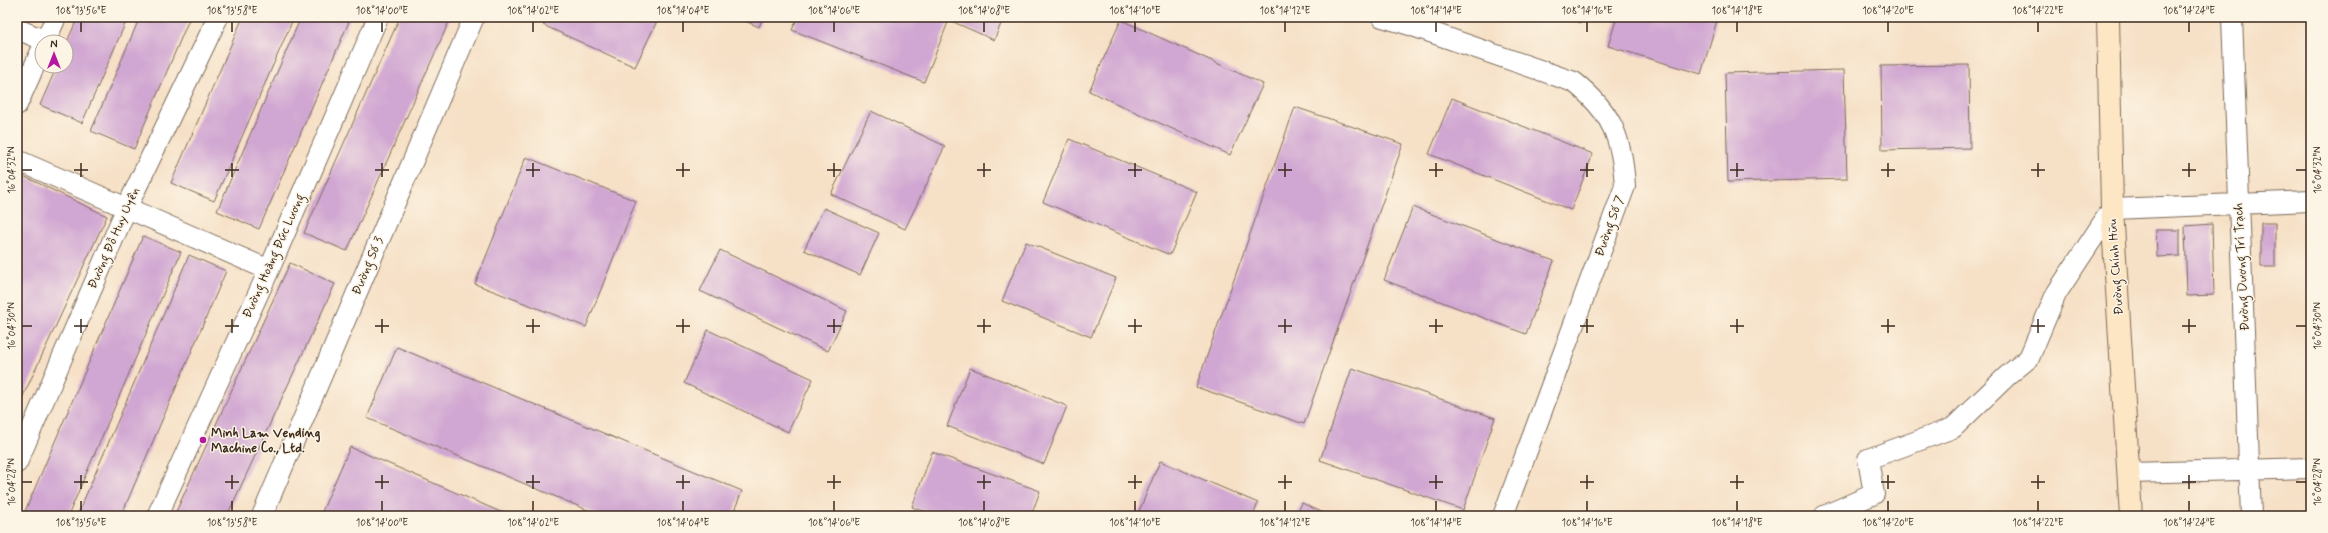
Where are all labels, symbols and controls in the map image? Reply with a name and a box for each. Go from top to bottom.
text: 108°13'56"E [56,4,107,18]
text: 108°13'58"E [207,4,258,18]
text: 108°14'00"E [356,4,408,18]
text: 108°14'02"E [507,4,559,18]
text: 108°14'04"E [657,4,710,18]
text: 108°14'06"E [808,4,860,18]
text: 108°14'08"E [958,4,1010,18]
text: 108°14'10"E [1109,4,1161,18]
text: 108°14'12"E [1260,4,1311,18]
text: 108°14'14"E [1410,4,1462,18]
text: 108°14'16"E [1561,4,1613,18]
text: 108°14'18"E [1711,4,1763,18]
text: 108°14'20"E [1862,4,1914,18]
text: 108°14'22"E [2012,4,2064,18]
text: 108°14'24"E [2163,4,2215,18]
north arrow [34,34,74,74]
text: N [50,38,58,52]
text: 16°04'32"N [5,146,19,194]
text: 16°04'32"N [2311,146,2325,194]
street label: Đường Đỗ Huy Uyên [84,185,146,292]
street label: Đường Hoàng Đức Lương [239,191,311,322]
street label: Đường Số 7 [1591,193,1631,260]
street label: Đường Dương Trí Trạch [2230,202,2256,331]
street label: Đường Chính Hữu [2104,218,2130,315]
street label: Đường Số 3 [348,234,390,299]
text: 16°04'30"N [5,302,19,350]
text: 16°04'30"N [2311,302,2325,350]
place label: Minh Lam Vending Machine Co., Ltd. [211,425,321,457]
marker: Minh Lam Vending Machine Co., Ltd. [198,435,208,445]
text: 16°04'28"N [5,458,19,506]
text: 16°04'28"N [2311,458,2325,506]
text: 108°13'56"E [56,516,107,530]
text: 108°13'58"E [207,516,258,530]
text: 108°14'00"E [356,516,408,530]
text: 108°14'02"E [507,516,559,530]
text: 108°14'04"E [657,516,710,530]
text: 108°14'06"E [808,516,860,530]
text: 108°14'08"E [958,516,1010,530]
text: 108°14'10"E [1109,516,1161,530]
text: 108°14'12"E [1260,516,1311,530]
text: 108°14'14"E [1410,516,1462,530]
text: 108°14'16"E [1561,516,1613,530]
text: 108°14'18"E [1711,516,1763,530]
text: 108°14'20"E [1862,516,1914,530]
text: 108°14'22"E [2012,516,2064,530]
text: 108°14'24"E [2163,516,2215,530]

